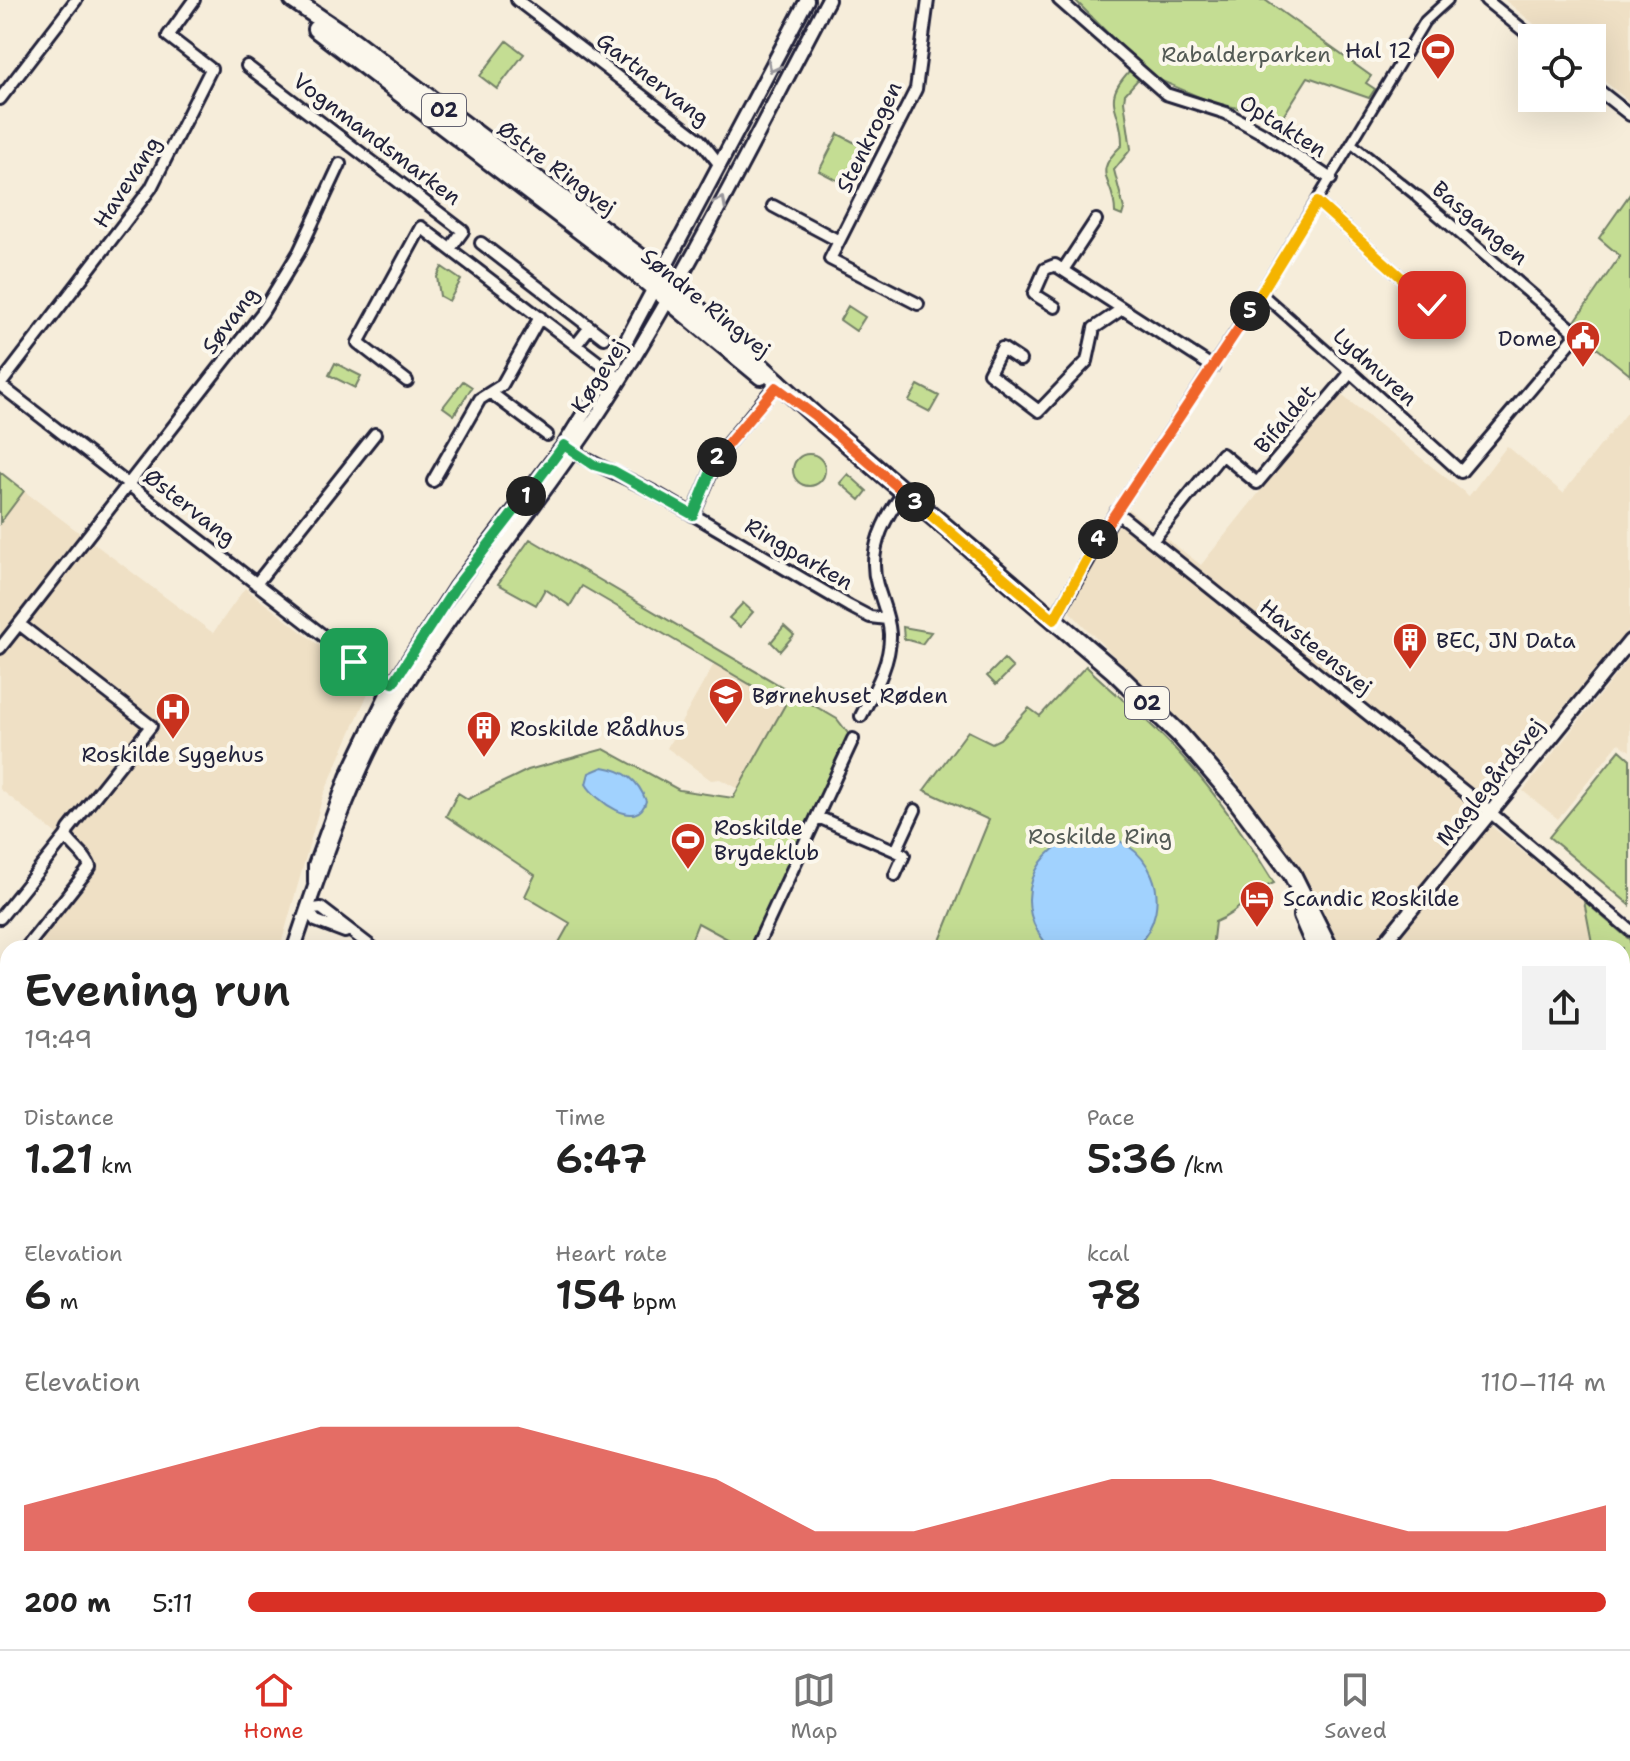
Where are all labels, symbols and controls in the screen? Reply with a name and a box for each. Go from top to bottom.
map controls [1518,24,1606,112]
button: locate [1518,24,1606,112]
street label: Gartnervang [590,26,716,132]
sports icon: Hal 12 [1419,31,1457,81]
place label: Hal 12 [1345,36,1412,65]
park label: Rabalderparken [1161,40,1331,69]
one-way arrow [767,59,782,74]
street label: Vognmandsmarken [287,66,467,212]
street label: Stenkrogen [830,76,908,198]
street label: Optakten [1234,88,1332,164]
road number: O2 [422,94,466,126]
street label: Østre Ringvej [492,114,622,222]
street label: Havevang [87,130,167,234]
street label: Basgangen [1426,175,1534,271]
one-way arrow [712,195,727,210]
street label: Søndre Ringvej [635,242,777,364]
pin [1398,271,1466,339]
street label: Søvang [195,280,265,360]
icon: check [1410,283,1454,327]
pin: 5 [1230,291,1270,331]
text: 5 [1243,296,1257,325]
public building icon: Dome [1564,319,1602,369]
street label: Lydmuren [1327,321,1423,413]
place label: Dome [1498,324,1557,353]
street label: Køgevej [564,333,634,419]
street label: Bifaldet [1248,378,1322,460]
pin: 2 [697,437,737,477]
text: 2 [709,442,725,471]
street label: Østervang [138,462,242,552]
pin: 1 [506,476,546,516]
text: 1 [521,481,531,510]
pin: 3 [895,482,935,522]
text: 3 [907,487,923,516]
street label: Ringparken [739,511,859,597]
pin: 4 [1078,519,1118,559]
text: 4 [1090,524,1106,553]
street label: Havsteensvej [1253,593,1379,701]
building icon: BEC, JN Data [1391,621,1429,671]
place label: BEC, JN Data [1436,626,1576,655]
pin [320,628,388,696]
icon: arrive [332,640,376,684]
school or university icon: Børnehuset Røden [707,676,745,726]
place label: Børnehuset Røden [752,681,948,710]
road number: O2 [1125,687,1169,719]
hospital icon: Roskilde Sygehus [154,691,192,741]
building icon: Roskilde Rådhus [465,709,503,759]
street label: Maglegårdsvej [1429,712,1551,852]
place label: Roskilde Rådhus [510,714,685,743]
place label: Roskilde Sygehus [82,740,264,769]
place label: Roskilde Brydeklub [714,813,819,867]
sports icon: Roskilde Brydeklub [669,821,707,871]
park label: Roskilde Ring [1028,822,1172,851]
hotel icon: Scandic Roskilde [1238,879,1276,929]
place label: Scandic Roskilde [1283,884,1460,913]
text: Evening run [24,961,291,1020]
button: share [1522,966,1606,1050]
text: 19:49 [24,1021,92,1056]
text: Distance [24,1103,114,1132]
text: Time [555,1103,606,1132]
text: Pace [1087,1103,1135,1132]
text: 1.21 [24,1132,94,1186]
text: 6:47 [555,1132,647,1186]
text: 5:36 [1087,1132,1177,1186]
text: km [94,1151,132,1180]
text: /km [1177,1151,1224,1180]
text: Elevation [24,1239,122,1268]
text: Heart rate [555,1239,667,1268]
text: kcal [1087,1239,1129,1268]
text: 6 [24,1268,52,1322]
text: 154 [555,1268,625,1322]
text: 78 [1087,1268,1142,1322]
text: m [52,1287,78,1316]
text: bpm [625,1287,677,1316]
text: Elevation [24,1364,140,1399]
text: 110–114 m [1480,1364,1606,1399]
text: 200 m [24,1585,111,1620]
text: 5:11 [152,1585,193,1620]
tab: Home [243,1668,304,1745]
tab: Map [790,1668,838,1745]
tab: Saved [1324,1668,1387,1745]

